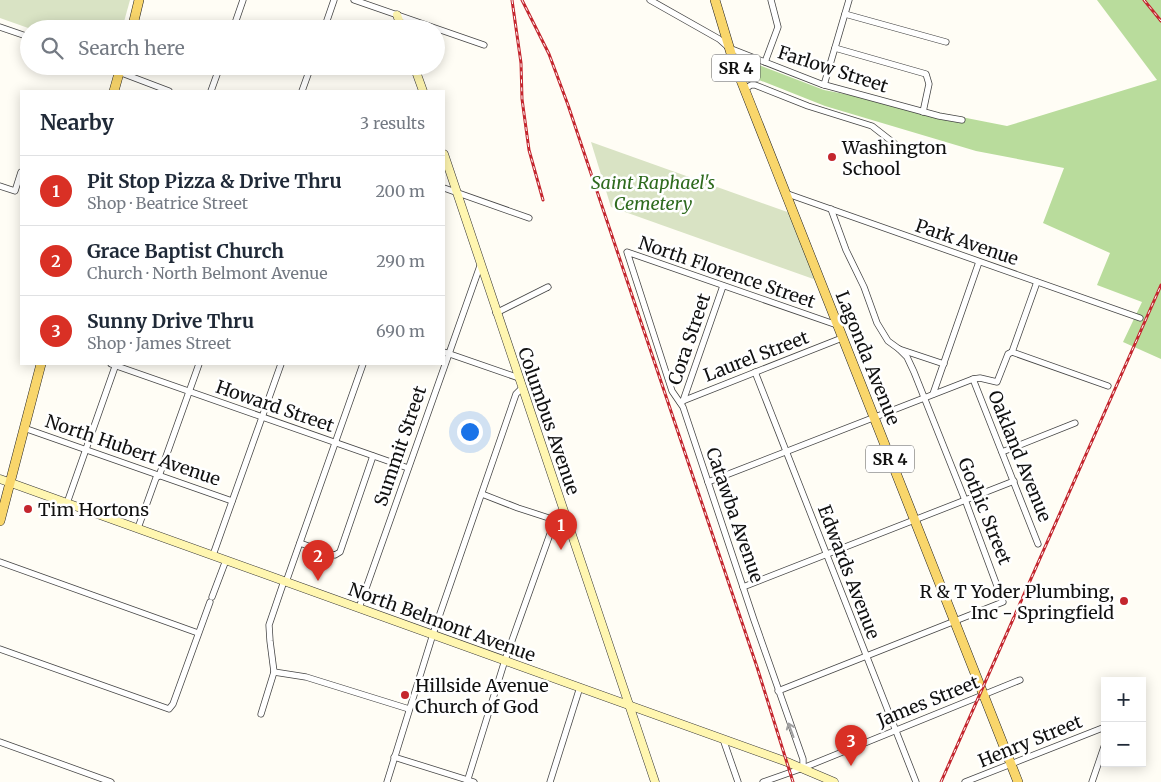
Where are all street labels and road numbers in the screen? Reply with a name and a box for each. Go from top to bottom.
street label: Farlow Street [775,40,891,98]
road number: SR 4 [712,54,760,82]
street label: Park Avenue [912,214,1022,270]
street label: North Florence Street [636,231,818,313]
street label: Lagonda Avenue [831,288,905,428]
street label: Cora Street [663,290,715,388]
street label: Laurel Street [700,325,812,387]
street label: Columbus Avenue [513,344,585,498]
street label: Howard Street [213,375,337,437]
street label: Summit Street [369,383,431,509]
street label: Oakland Avenue [983,387,1057,525]
street label: North Hubert Avenue [42,409,224,491]
street label: Catawba Avenue [701,444,769,586]
road number: SR 4 [866,446,914,472]
street label: Gothic Street [953,454,1017,568]
street label: Edwards Avenue [813,502,885,642]
street label: North Belmont Avenue [345,577,539,667]
street label: James Street [873,670,982,732]
street label: Henry Street [975,710,1085,772]

